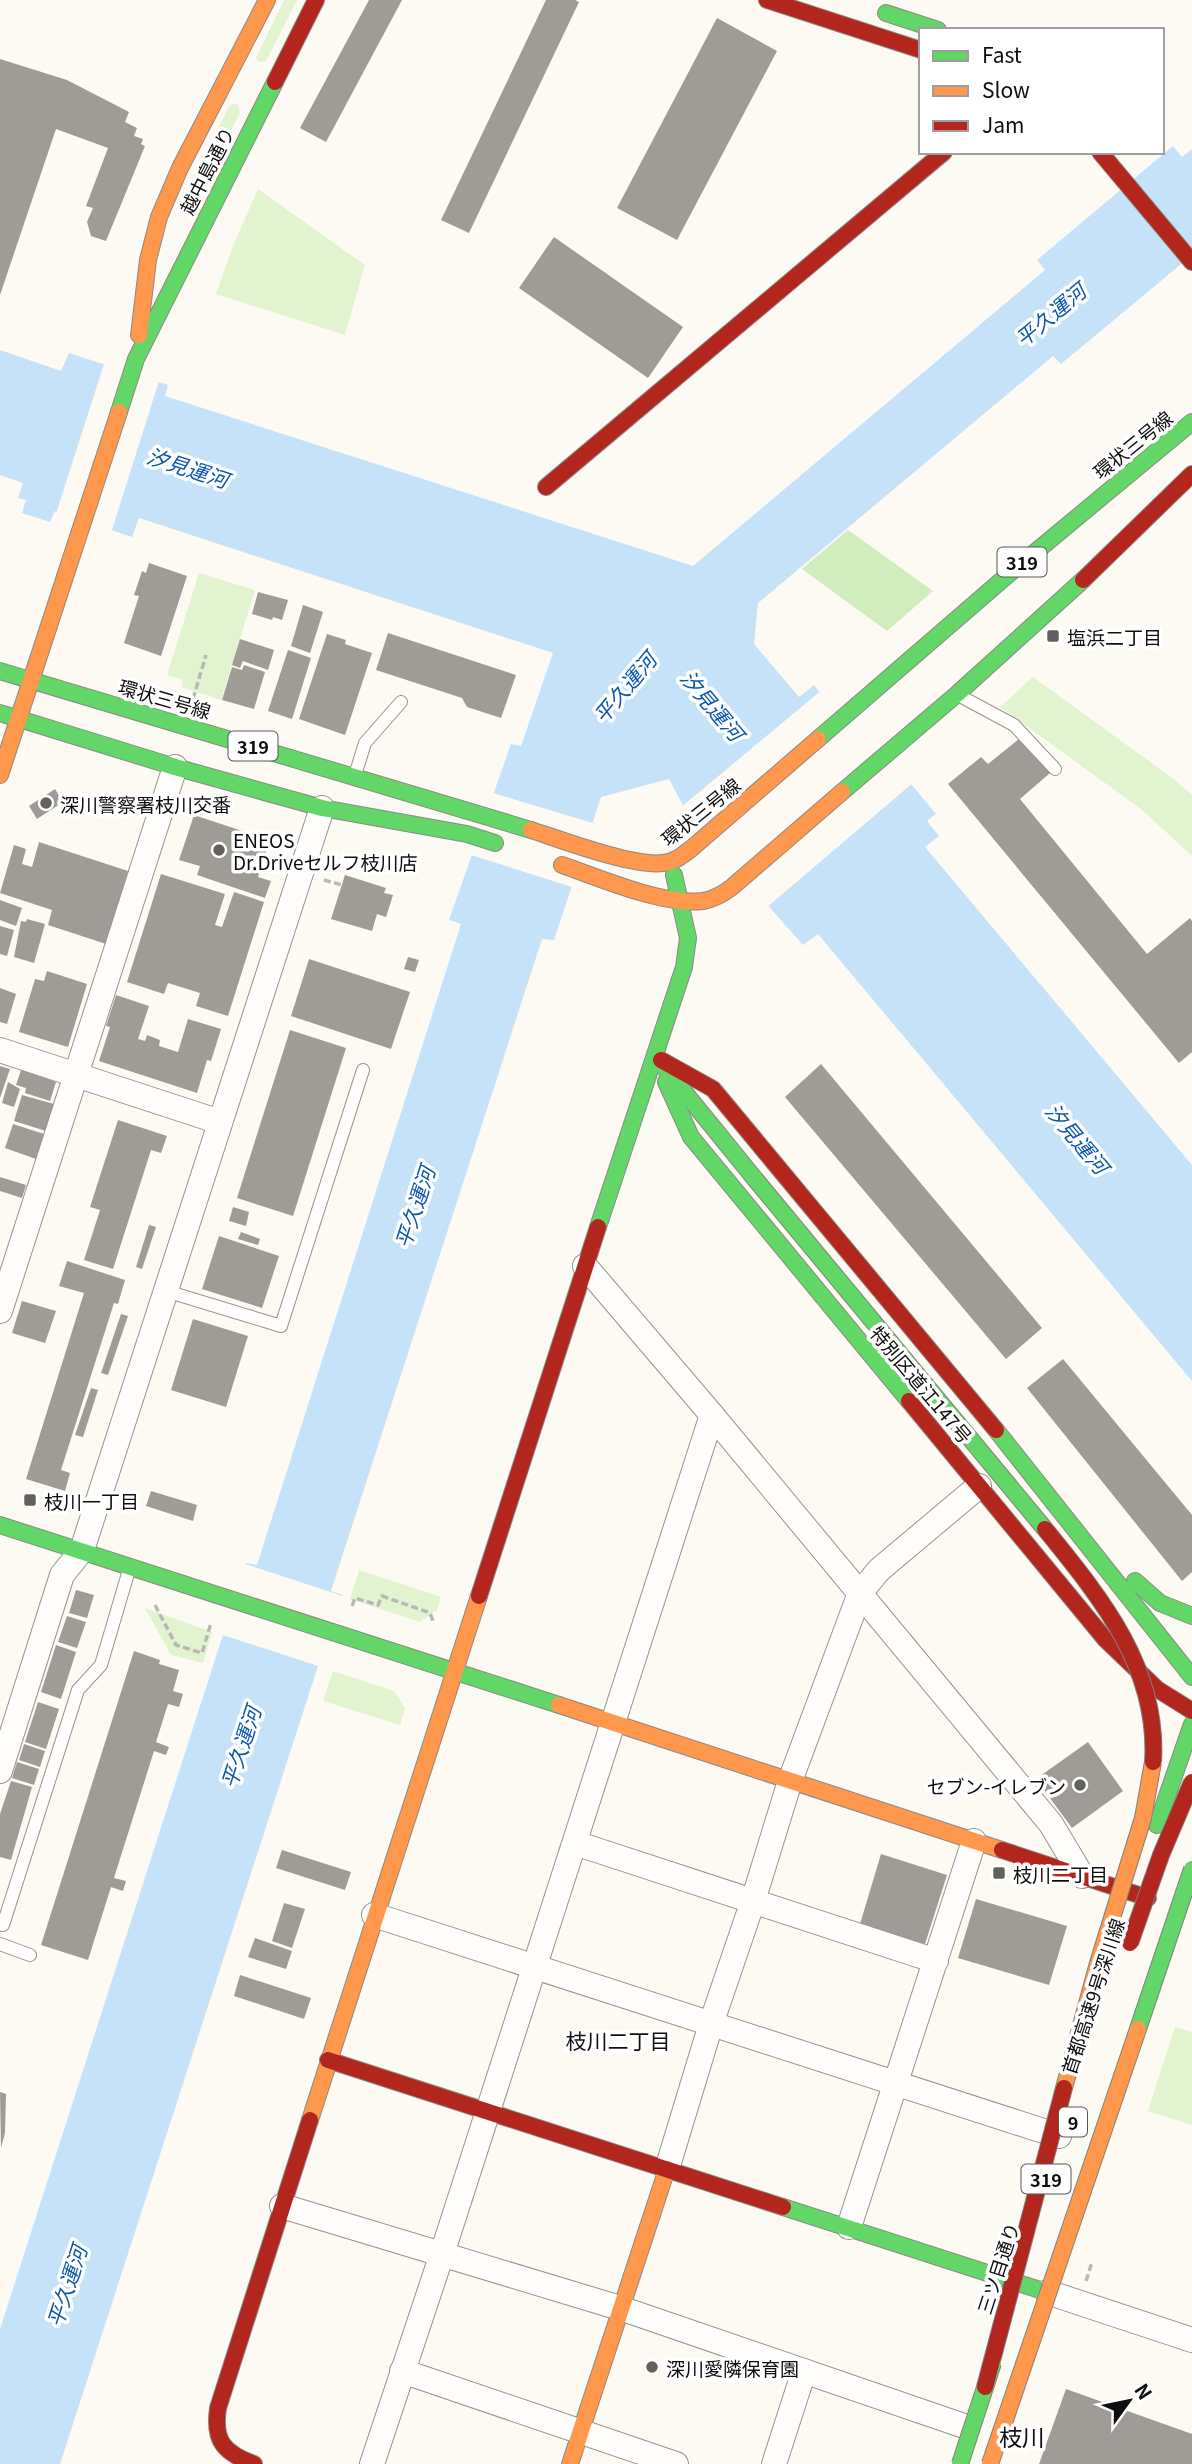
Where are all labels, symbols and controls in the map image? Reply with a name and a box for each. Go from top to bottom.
legend [919,28,1164,154]
text: Fast [982,39,1022,69]
text: Slow [982,74,1030,104]
text: Jam [982,109,1025,139]
street label: 越中島通り [172,122,240,218]
water label: 平久運河 [1008,273,1095,352]
street label: 環状三号線 [1087,404,1177,484]
water label: 汐見運河 [143,440,236,495]
road number: 319 [998,548,1046,576]
place label: 塩浜二丁目 [1067,623,1162,650]
marker: 塩浜二丁目 [1045,628,1061,644]
water label: 平久運河 [586,642,665,729]
water label: 汐見運河 [675,663,754,750]
street label: 環状三号線 [116,672,214,724]
road number: 319 [229,732,278,760]
street label: 環状三号線 [655,771,745,851]
place label: 深川警察署枝川交番 [60,790,231,817]
marker: 深川警察署枝川交番 [38,795,54,811]
place label: ENEOS Dr.Driveセルフ枝川店 [233,826,417,875]
marker: ENEOS Dr.Driveセルフ枝川店 [211,842,227,858]
water label: 汐見運河 [1040,1096,1119,1183]
water label: 平久運河 [387,1159,442,1252]
street label: 特別区道江147号 [865,1320,979,1448]
place label: 枝川一丁目 [44,1487,139,1514]
marker: 枝川一丁目 [22,1492,38,1508]
water label: 平久運河 [213,1699,268,1792]
place label: セブン-イレブン [926,1772,1066,1799]
marker: セブン-イレブン [1072,1777,1088,1793]
place label: 枝川二丁目 [1013,1860,1108,1887]
marker: 枝川二丁目 [991,1865,1007,1881]
street label: 首都高速9号深川線 [1054,1915,1130,2077]
district label: 枝川二丁目 [566,2025,671,2055]
road number: 9 [1059,2108,1087,2136]
road number: 319 [1021,2164,1070,2194]
street label: 三ツ目通り [969,2219,1025,2317]
water label: 平久運河 [39,2238,94,2331]
place label: 深川愛隣保育園 [666,2354,799,2381]
marker: 深川愛隣保育園 [644,2359,660,2375]
north arrow [1094,2366,1164,2436]
text: N [1129,2378,1160,2404]
district label: 枝川 [999,2419,1045,2453]

